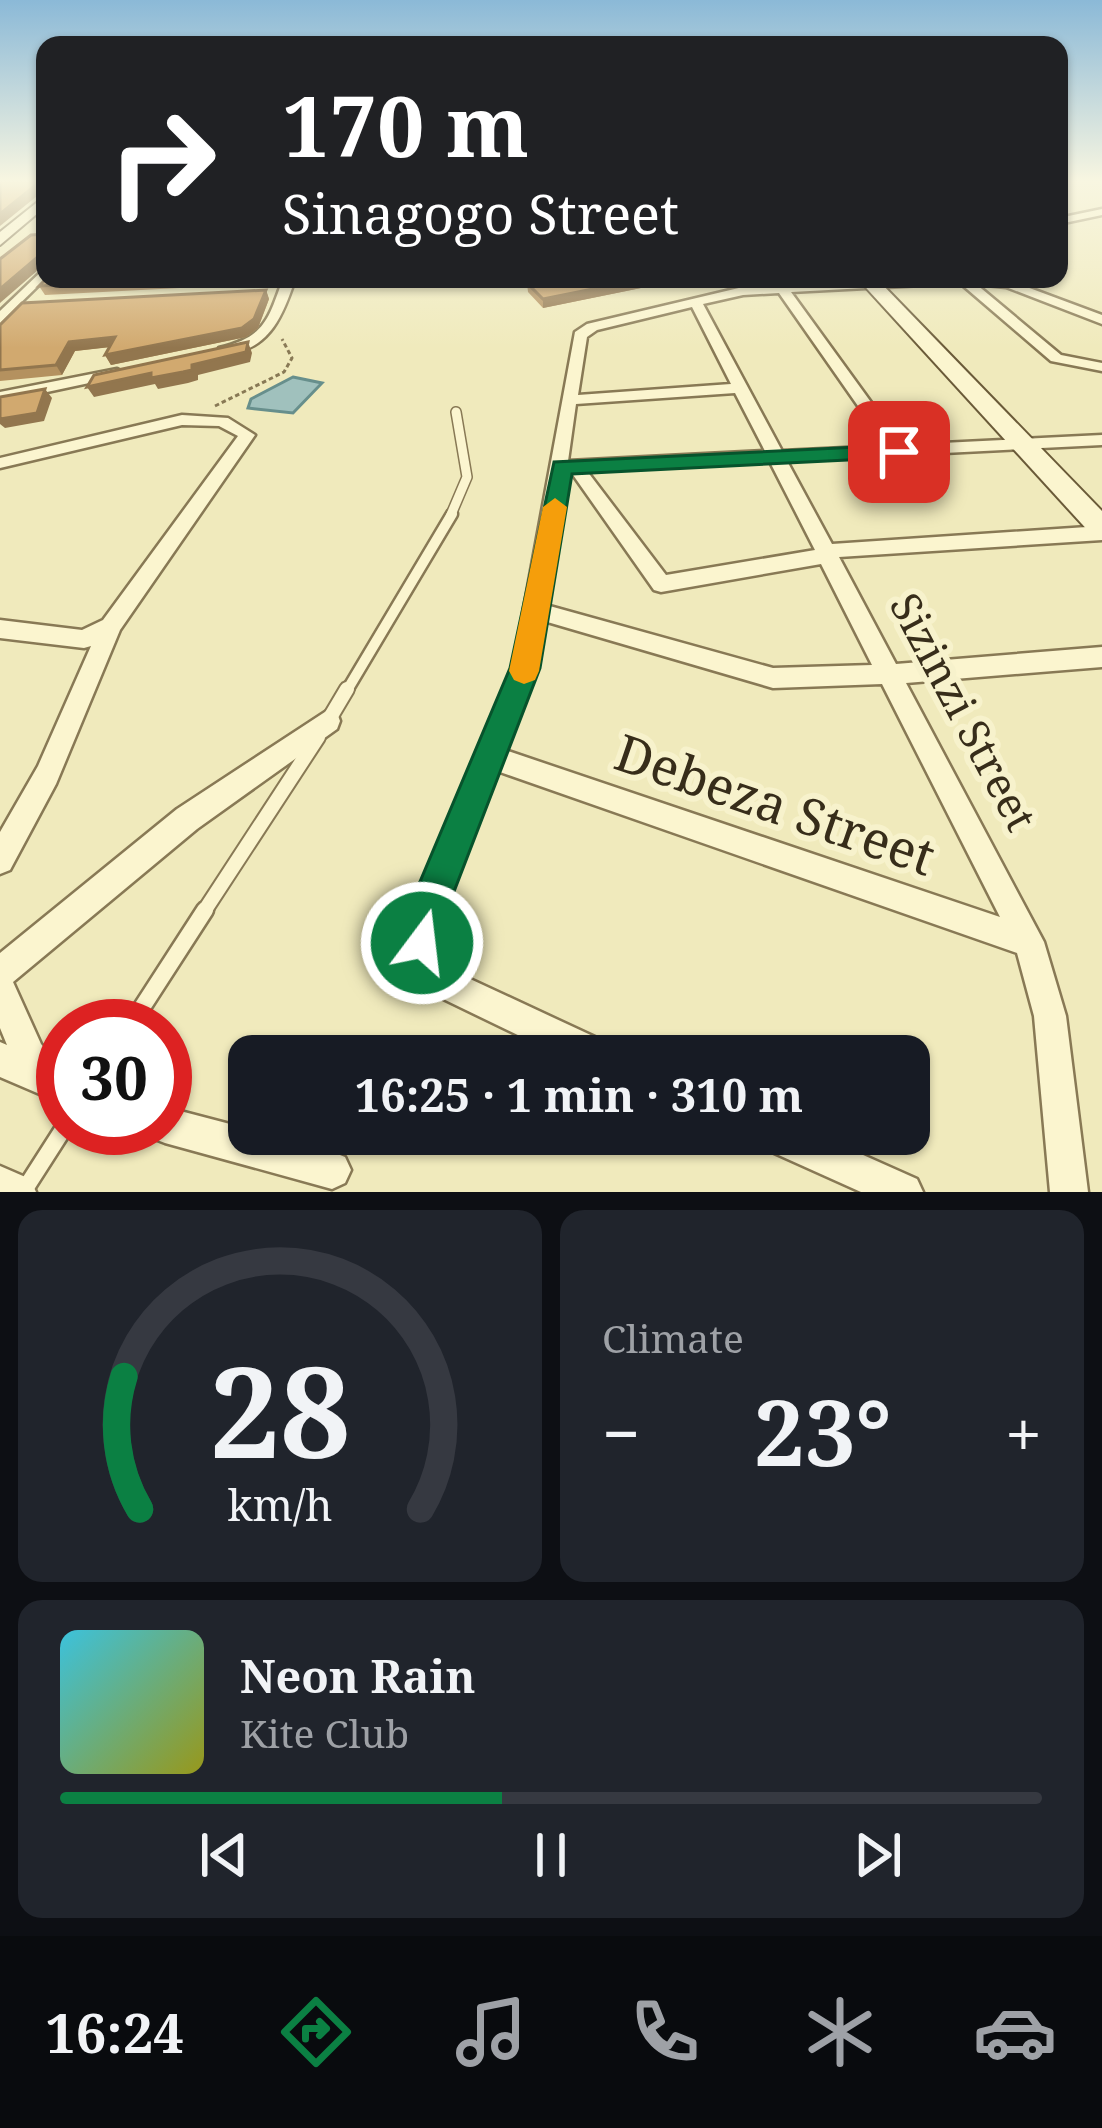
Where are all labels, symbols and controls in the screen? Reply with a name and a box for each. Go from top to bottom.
text: 170 m [282,67,529,182]
icon: right [84,84,240,240]
text: Sinagogo Street [282,176,679,250]
pin [848,401,950,503]
icon: arrive [866,419,932,485]
street label: Sizinzi Street [878,583,1051,840]
street label: Debeza Street [607,716,945,890]
position arrow [359,880,485,1006]
speed limit sign: 30 [36,999,192,1155]
text: 16:25 · 1 min · 310 m [355,1064,803,1125]
text: Climate [602,1311,744,1364]
text: 28 [209,1325,351,1495]
text: 23° [754,1370,892,1492]
text: − [602,1387,640,1477]
text: + [1005,1387,1042,1477]
text: km/h [227,1475,333,1534]
text: Neon Rain [240,1645,475,1706]
text: Kite Club [240,1706,409,1759]
icon: previous [191,1822,257,1888]
icon: pause [518,1822,584,1888]
icon: next [845,1822,911,1888]
icon: directions [274,1990,358,2074]
icon: music [449,1990,533,2074]
icon: phone [623,1990,707,2074]
icon: climate [798,1990,882,2074]
icon: car [973,1990,1057,2074]
text: 16:24 [45,1995,184,2069]

